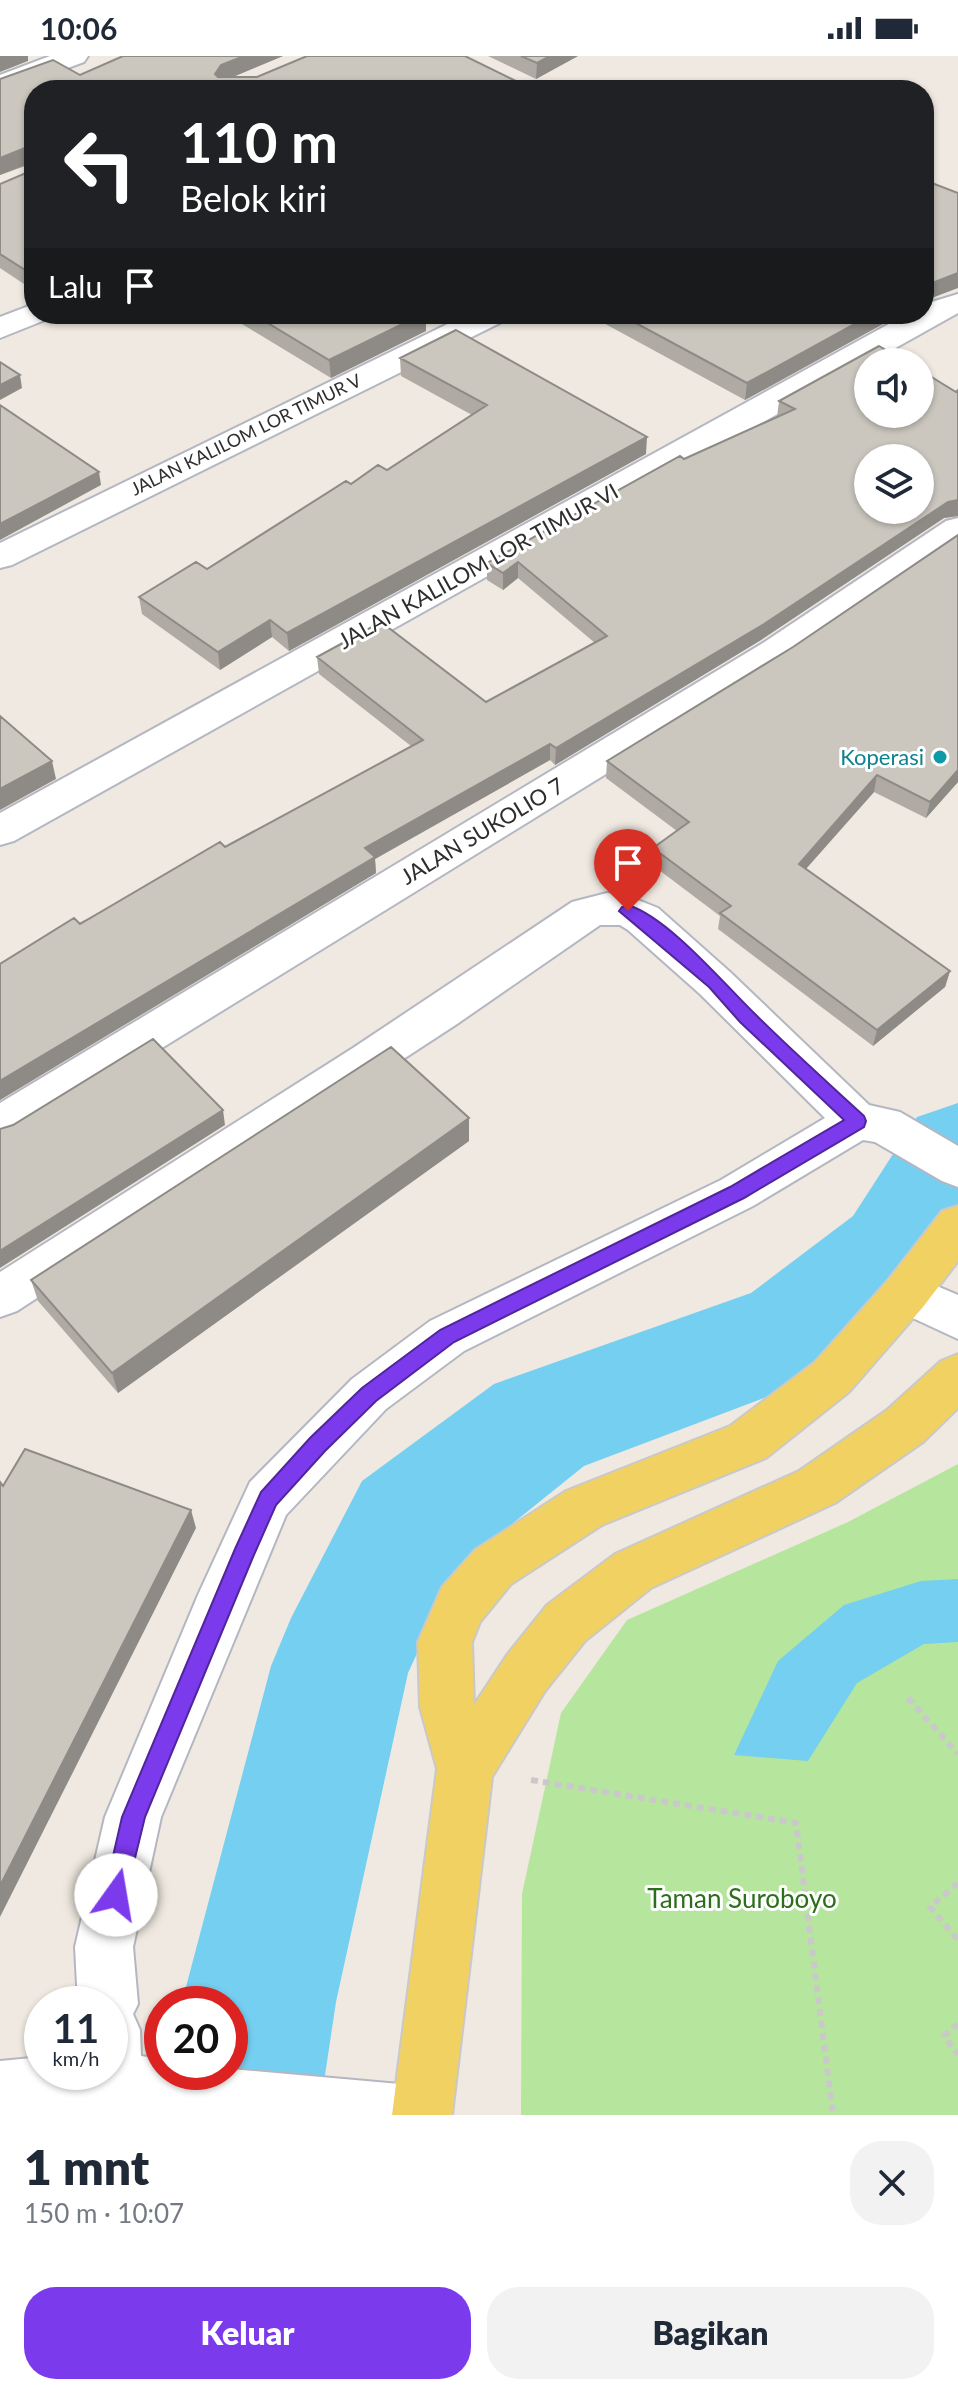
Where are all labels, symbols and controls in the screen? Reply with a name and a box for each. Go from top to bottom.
text: 10:06 [40,10,117,46]
text: 110 m [180,108,338,175]
icon: left [48,112,152,216]
text: Belok kiri [180,176,327,220]
icon: arrive [118,264,162,308]
text: Lalu [48,268,102,304]
map controls [854,348,934,524]
button: sound [854,348,934,428]
street label: JALAN KALILOM LOR TIMUR V [127,368,365,500]
button: layers [854,444,934,524]
street label: JALAN KALILOM LOR TIMUR VI [333,477,623,654]
place label: Koperasi [840,743,924,770]
marker: Koperasi [931,748,949,766]
street label: JALAN SUKOLIO 7 [395,771,568,890]
pin [594,829,662,911]
icon: arrive [606,841,650,885]
position arrow [74,1853,158,1937]
park label: Taman Suroboyo [647,1882,837,1914]
speed limit sign: 20 [144,1986,248,2090]
text: 11 [53,2004,99,2052]
text: km/h [53,2046,99,2070]
text: 1 mnt [24,2138,149,2195]
button: close [850,2141,934,2225]
text: 150 m · 10:07 [24,2197,184,2229]
button: Keluar [24,2287,471,2379]
button: Bagikan [487,2287,934,2379]

